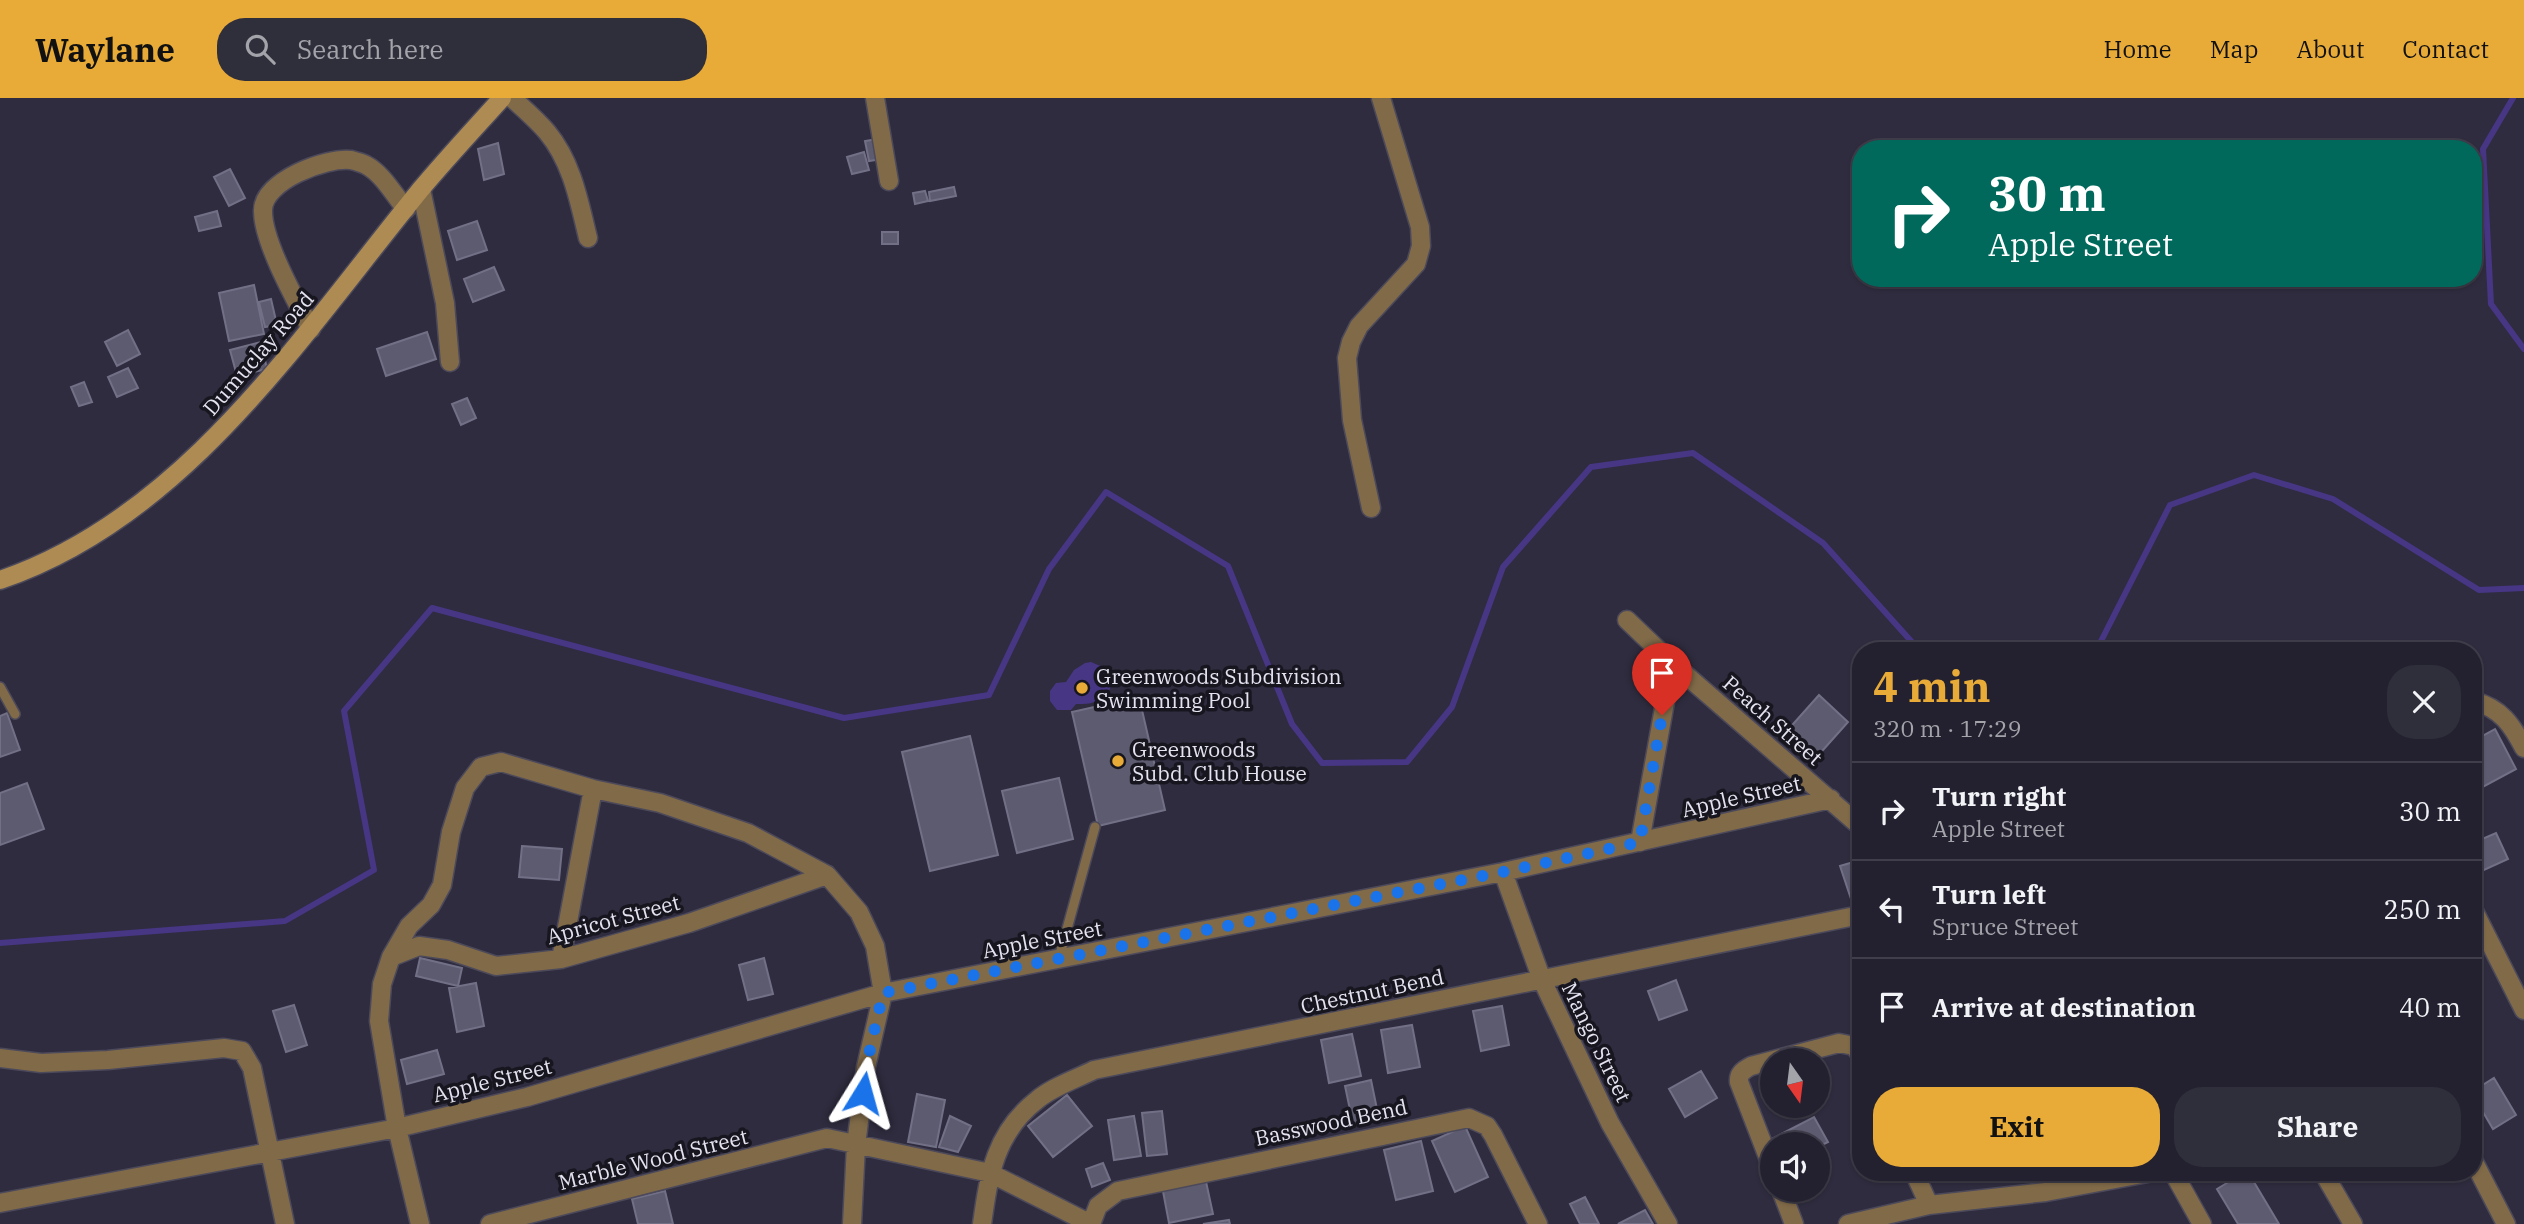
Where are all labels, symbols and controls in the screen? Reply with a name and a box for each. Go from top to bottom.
search box [217,18,707,81]
text: Waylane [35,28,175,71]
icon: search [241,30,279,68]
text: Search here [297,32,443,66]
text: Home [2104,33,2172,65]
text: Map [2210,33,2258,65]
text: About [2296,33,2364,65]
text: Contact [2402,33,2489,65]
text: 30 m [1988,161,2106,224]
icon: right [1873,168,1964,259]
text: Apple Street [1988,223,2173,265]
street label: Dumuclay Road [196,285,320,421]
pin [1632,643,1692,715]
icon: arrive [1643,654,1681,692]
text: 4 min [1873,659,1991,714]
place label: Greenwoods Subdivision Swimming Pool [1096,662,1342,714]
button: close [2387,665,2461,739]
street label: Peach Street [1717,669,1829,771]
marker: Greenwoods Subdivision Swimming Pool [1074,680,1090,696]
text: 320 m · 17:29 [1873,713,2022,743]
place label: Greenwoods Subd. Club House [1132,735,1307,787]
marker: Greenwoods Subd. Club House [1110,753,1126,769]
street label: Apple Street [1679,769,1803,823]
text: Turn right [1932,779,2066,813]
icon: right [1873,792,1911,830]
text: 30 m [2399,794,2461,828]
text: Apple Street [1932,813,2065,843]
text: Turn left [1932,877,2046,911]
street label: Apricot Street [543,888,683,950]
icon: left [1873,890,1911,928]
text: 250 m [2383,892,2461,926]
text: Spruce Street [1932,911,2078,941]
street label: Apple Street [980,914,1104,964]
street label: Chestnut Bend [1298,962,1446,1020]
street label: Mango Street [1556,977,1638,1107]
icon: arrive [1873,988,1911,1026]
text: Arrive at destination [1932,990,2196,1024]
text: 40 m [2399,990,2461,1024]
north arrow [1760,1048,1830,1118]
map controls [1760,1048,1830,1202]
street label: Apple Street [430,1052,554,1108]
position arrow [826,1056,900,1130]
button: Exit [1873,1087,2160,1167]
button: Share [2174,1087,2461,1167]
street label: Basswood Bend [1252,1092,1410,1152]
street label: Marble Wood Street [555,1122,751,1196]
button: sound [1760,1132,1830,1202]

